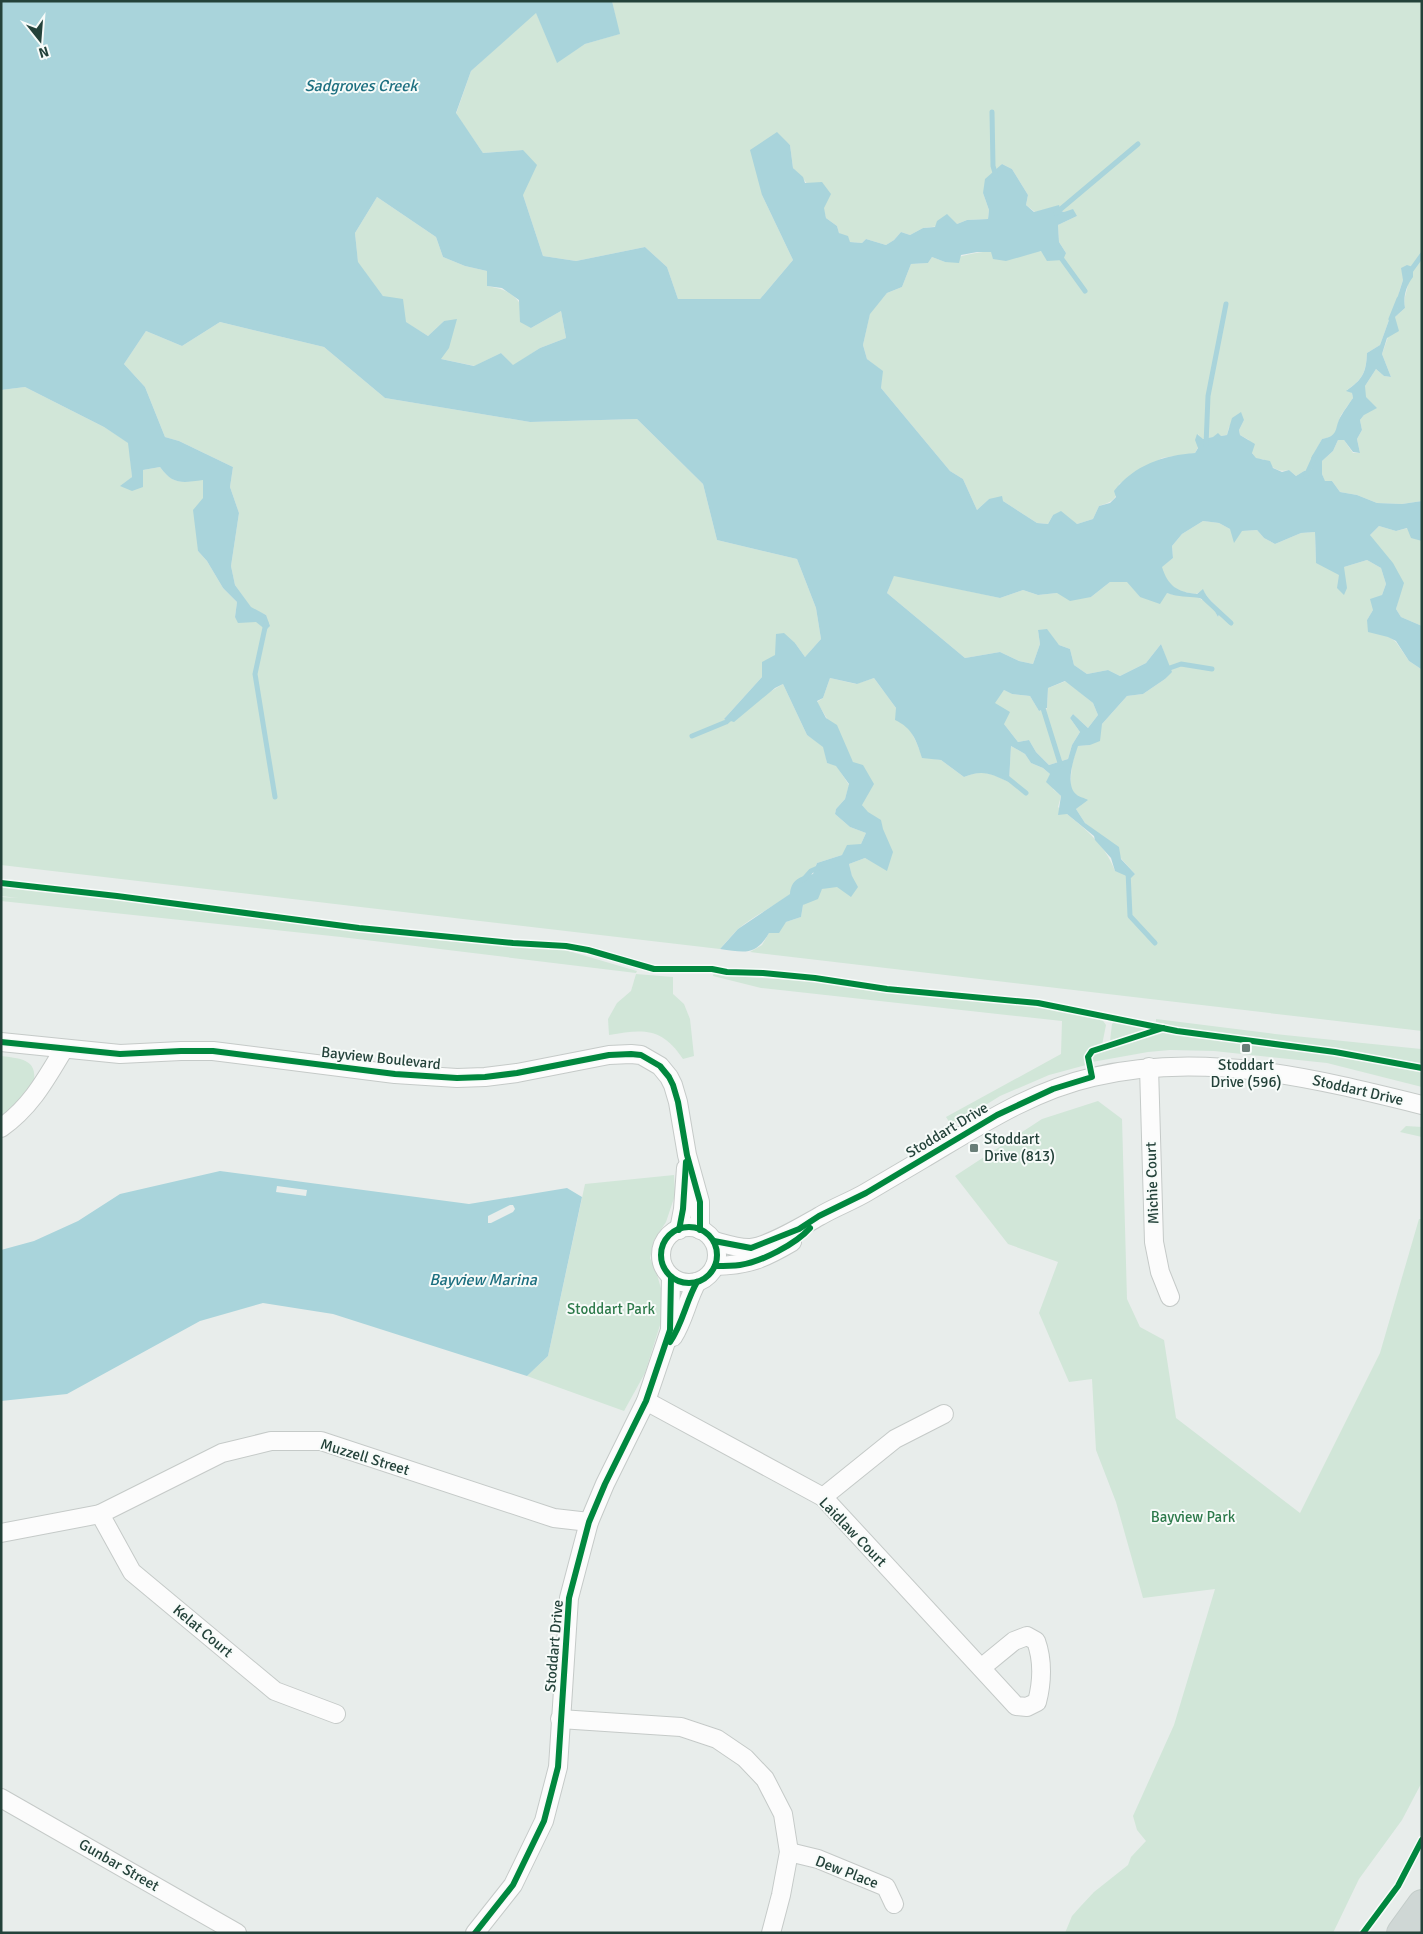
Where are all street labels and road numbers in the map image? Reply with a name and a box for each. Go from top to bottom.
street label: Bayview Boulevard [320,1043,442,1073]
street label: Stoddart Drive [1311,1071,1405,1109]
street label: Stoddart Drive [903,1098,991,1162]
street label: Michie Court [1142,1142,1162,1224]
street label: Muzzell Street [318,1435,412,1479]
street label: Laidlaw Court [815,1494,891,1570]
street label: Stoddart Drive [541,1599,567,1693]
street label: Kelat Court [169,1601,237,1661]
street label: Gunbar Street [76,1835,162,1895]
street label: Dew Place [813,1852,881,1892]

